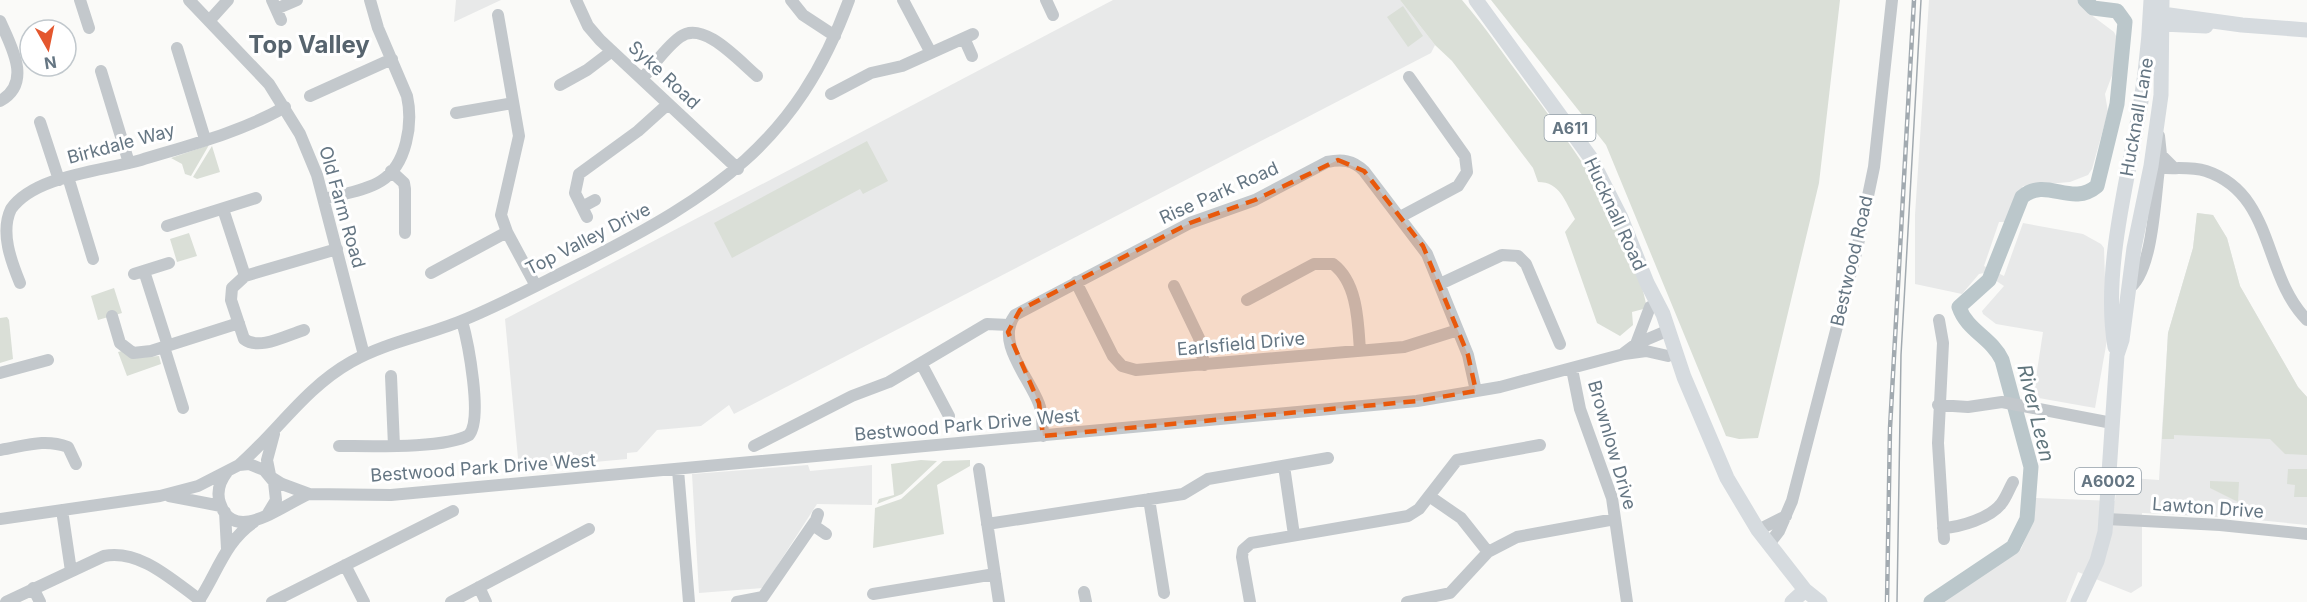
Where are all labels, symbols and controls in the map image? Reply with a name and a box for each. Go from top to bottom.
north arrow [18,18,78,78]
district label: Top Valley [248,30,370,59]
street label: Syke Road [624,36,704,113]
text: N [43,52,58,74]
street label: Hucknall Lane [2116,56,2157,178]
road number: A611 [1544,115,1596,141]
street label: Birkdale Way [65,119,177,168]
street label: Old Farm Road [315,143,370,270]
street label: Hucknall Road [1580,154,1651,274]
street label: Rise Park Road [1156,157,1282,228]
street label: Bestwood Road [1826,194,1877,328]
street label: Top Valley Drive [522,198,654,279]
street label: Earlsfield Drive [1176,327,1306,360]
water label: River Leen [2012,362,2060,464]
street label: Brownlow Drive [1584,378,1641,512]
street label: Bestwood Park Drive West [853,404,1081,445]
street label: Bestwood Park Drive West [369,449,597,486]
road number: A6002 [2075,468,2141,494]
street label: Lawton Drive [2151,493,2265,522]

